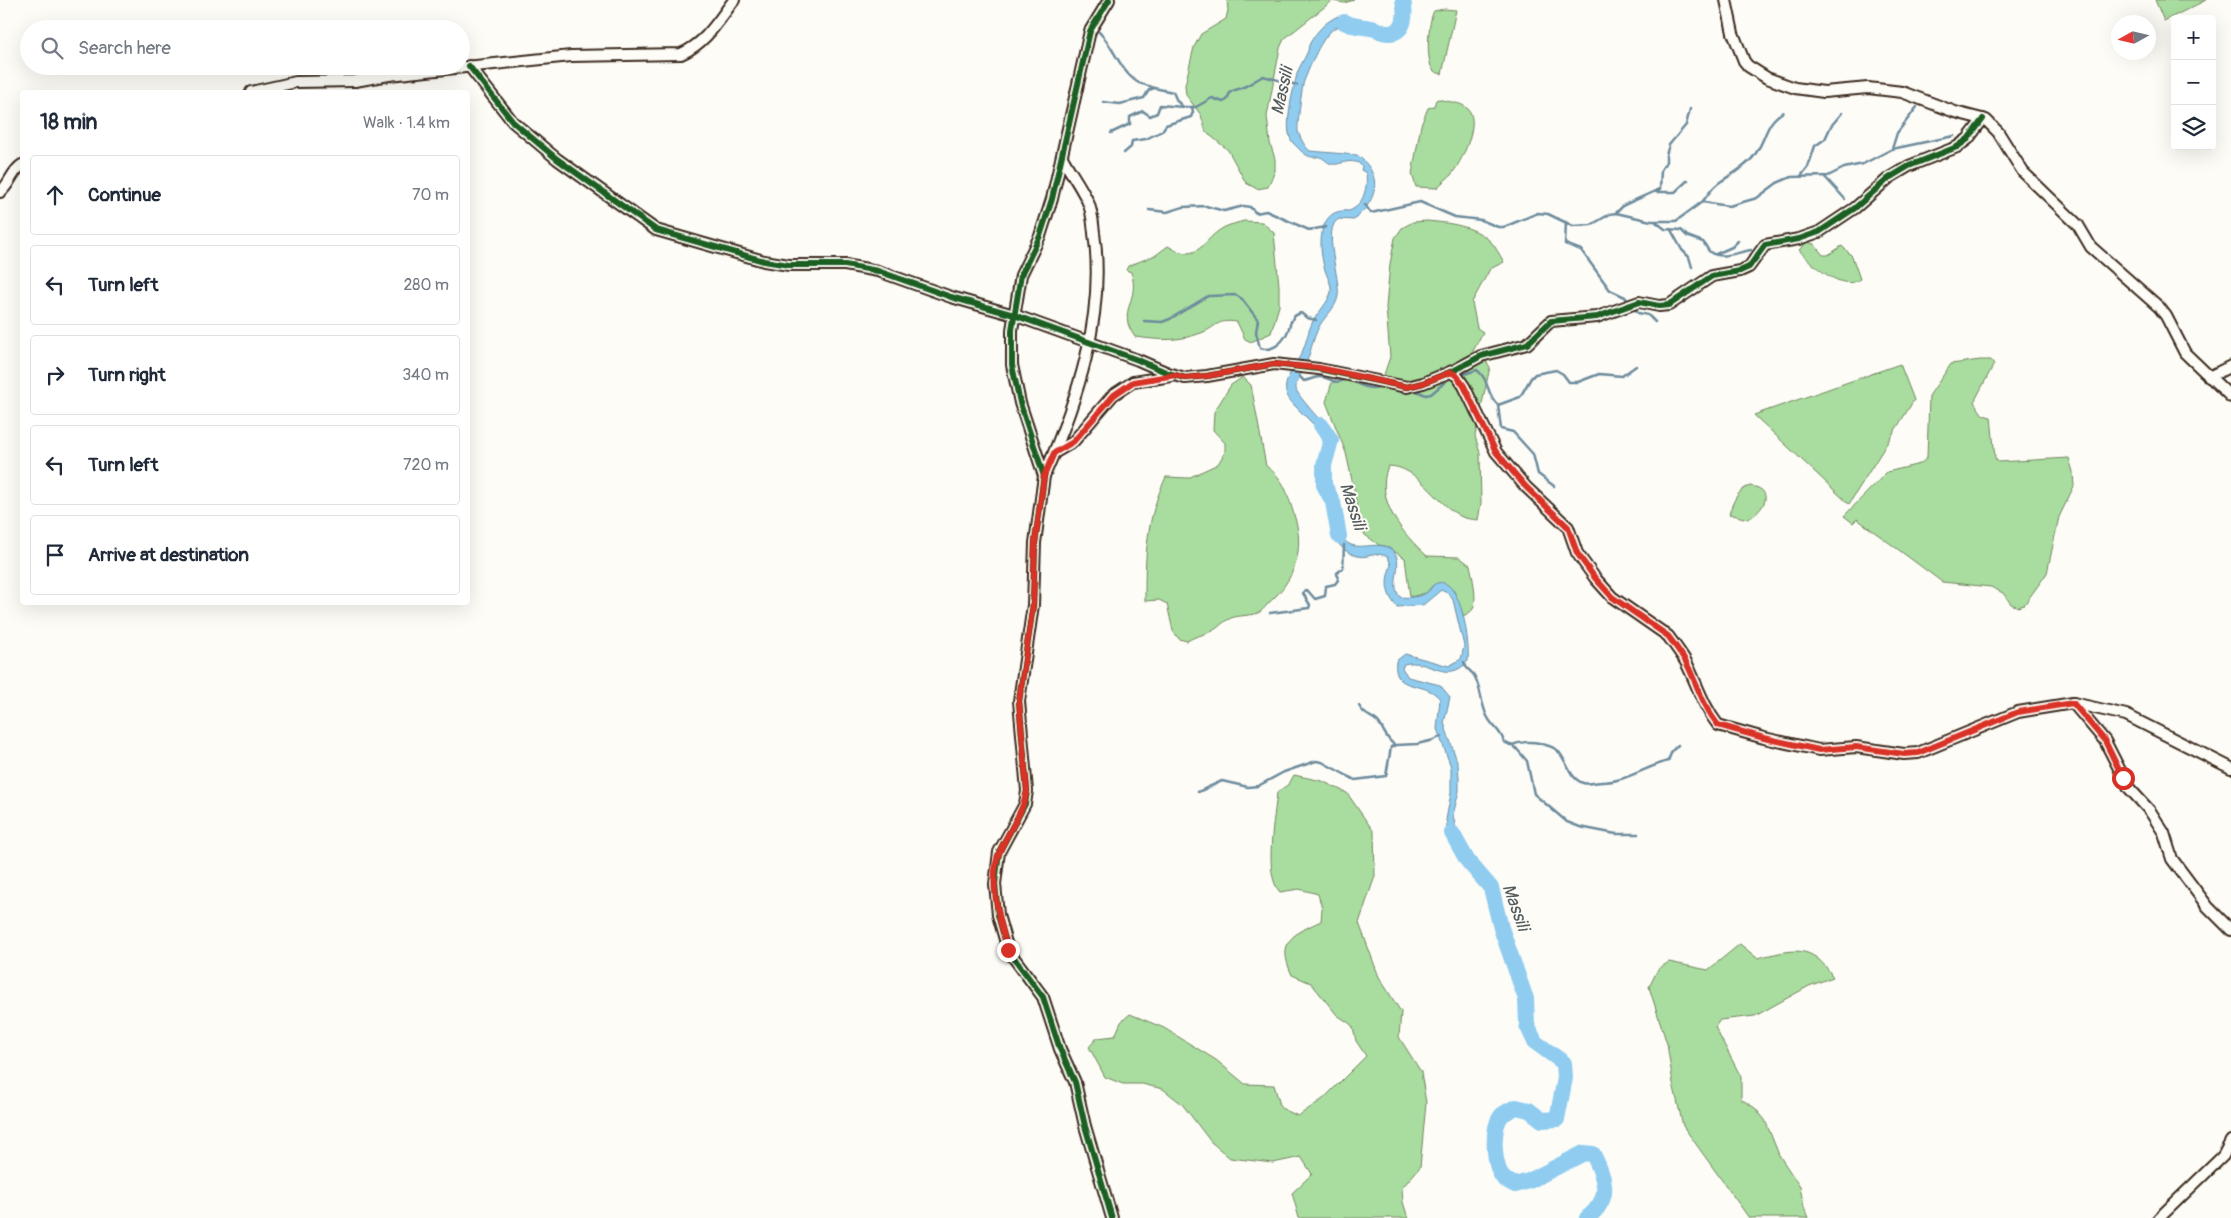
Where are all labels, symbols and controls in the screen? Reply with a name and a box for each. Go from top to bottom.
north arrow [2111,15,2156,60]
map controls [2171,15,2216,150]
button: + [2171,15,2216,60]
search box [20,20,470,75]
icon: search [38,34,66,62]
text: Search here [78,36,171,60]
button: − [2171,60,2216,105]
water label: Massili [1266,62,1299,117]
button: layers [2171,105,2216,150]
text: 18 min [40,109,97,136]
text: Walk · 1.4 km [363,113,450,133]
icon: ahead [41,181,69,209]
text: Continue [88,183,161,207]
text: 70 m [412,185,449,205]
icon: left [41,271,69,299]
text: Turn left [88,273,158,297]
text: 280 m [403,275,449,295]
icon: right [41,361,69,389]
text: Turn right [88,363,166,387]
text: 340 m [402,365,449,385]
icon: left [41,451,69,479]
text: Turn left [88,453,158,477]
text: 720 m [403,455,449,475]
water label: Massili [1334,480,1372,535]
icon: arrive [41,541,69,569]
text: Arrive at destination [88,543,249,567]
route start [2112,767,2135,790]
water label: Massili [1496,881,1536,936]
route end [997,939,1020,962]

